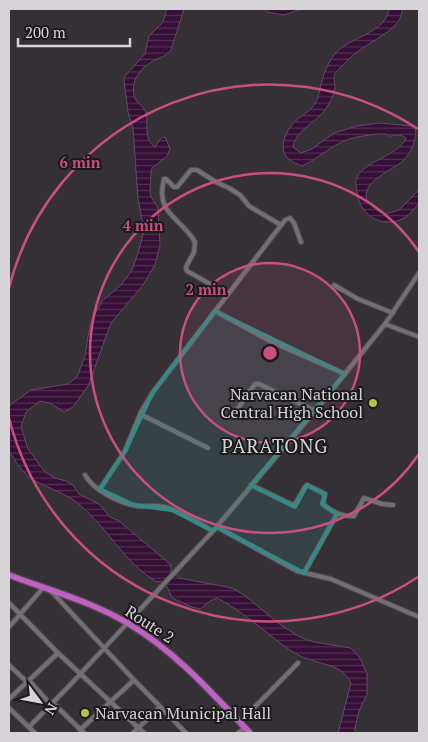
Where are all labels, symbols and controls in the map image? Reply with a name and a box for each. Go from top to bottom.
scale bar [18,15,130,47]
text: 200 m [25,22,66,42]
text: 6 min [59,152,101,172]
text: 4 min [122,215,164,235]
text: 2 min [185,279,227,299]
centre of rings [261,344,279,362]
place label: Narvacan National Central High School [221,383,363,423]
marker: Narvacan National Central High School [367,397,379,409]
district label: PARATONG [222,433,328,458]
street label: Route 2 [121,600,179,648]
north arrow [15,677,65,727]
text: N [40,700,62,719]
place label: Narvacan Municipal Hall [95,702,271,724]
marker: Narvacan Municipal Hall [79,707,91,719]

